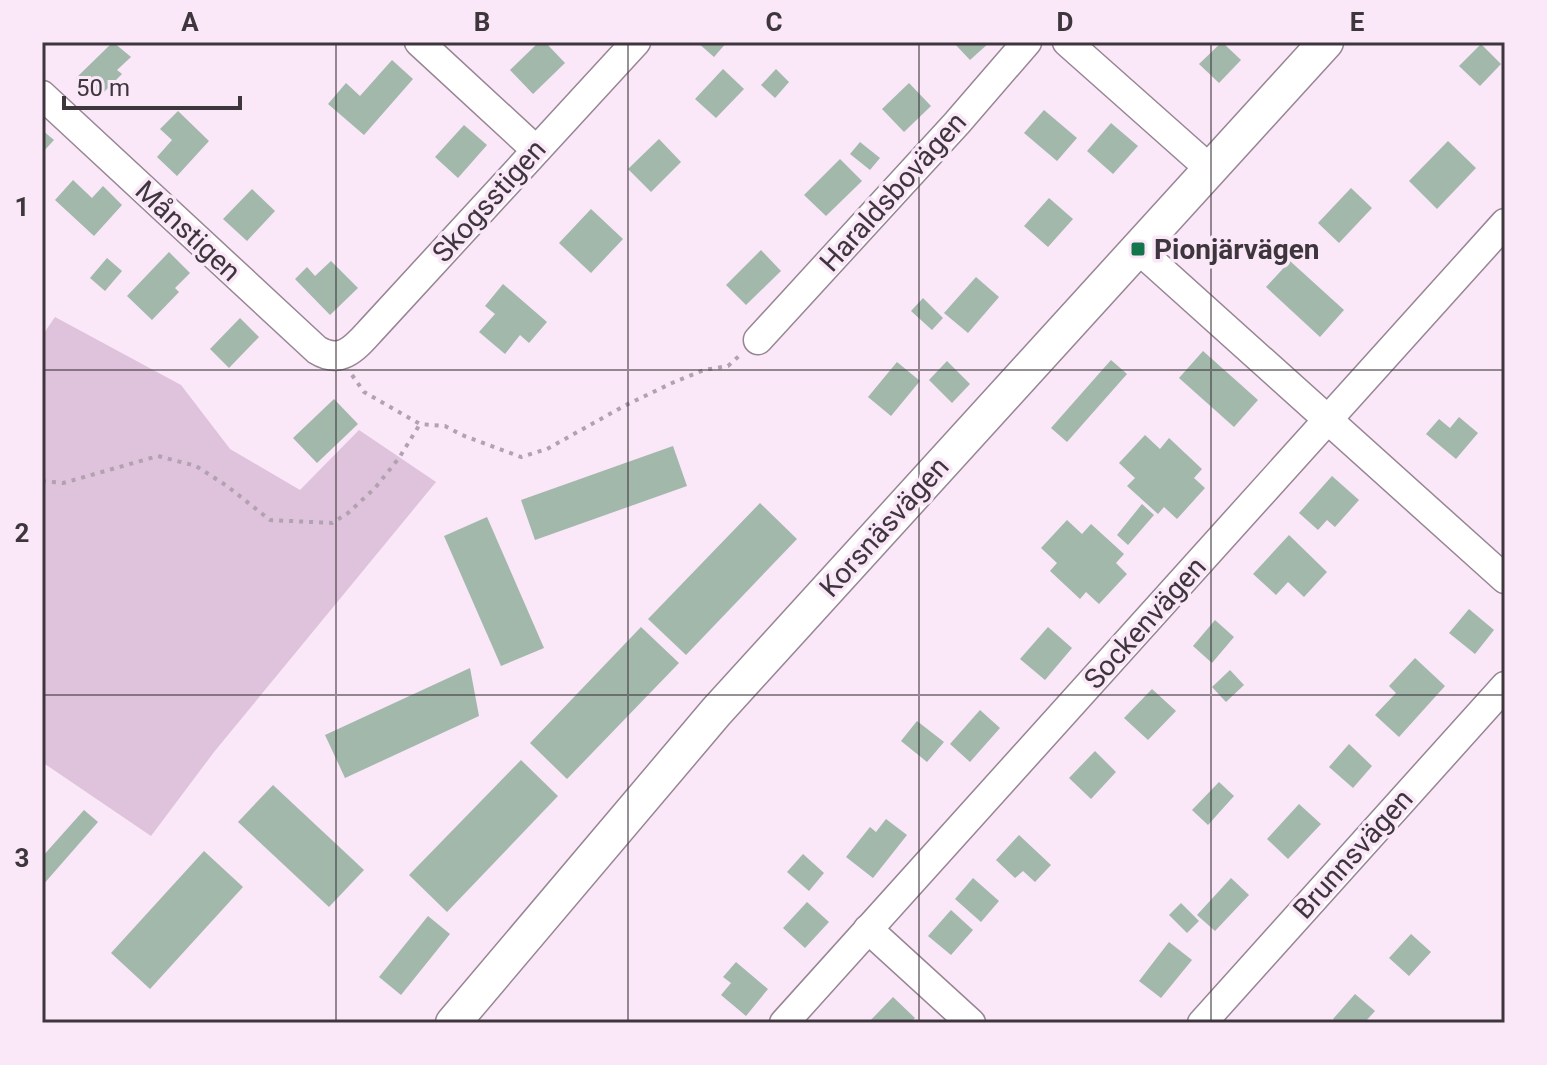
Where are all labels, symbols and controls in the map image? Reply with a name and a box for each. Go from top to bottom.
text: A [181,7,199,37]
text: B [474,7,490,37]
text: C [765,7,783,37]
text: D [1057,7,1073,37]
text: E [1350,7,1365,37]
scale bar [64,60,240,110]
text: 50 m [76,74,130,102]
street label: Haraldsbovägen [813,106,973,278]
street label: Skogsstigen [425,133,553,269]
street label: Månstigen [129,174,247,288]
text: 1 [15,192,29,222]
place label: Pionjärvägen [1154,233,1320,266]
marker: Pionjärvägen [1129,240,1147,258]
street label: Korsnäsvägen [813,450,955,604]
text: 2 [15,518,29,548]
street label: Sockenvägen [1077,550,1213,696]
street label: Brunnsvägen [1286,783,1420,925]
text: 3 [15,843,29,873]

